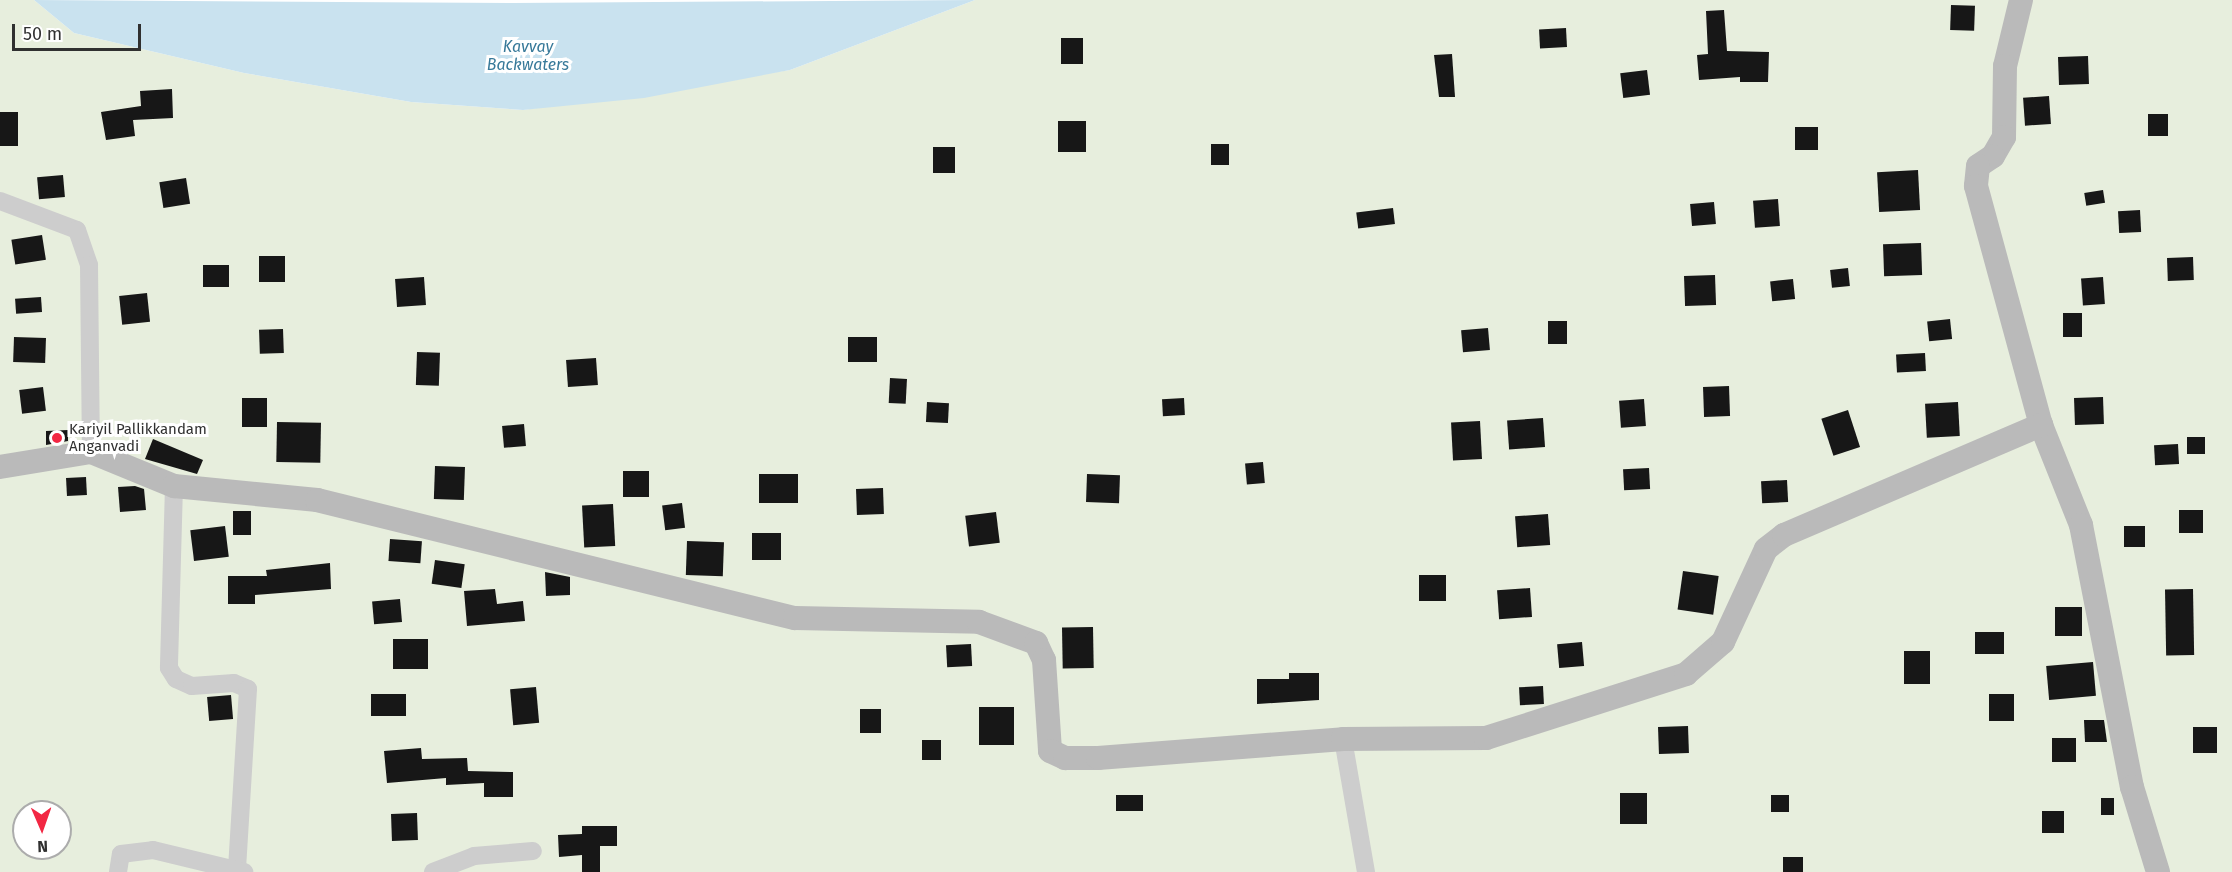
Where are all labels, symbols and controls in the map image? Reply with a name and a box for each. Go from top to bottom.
scale bar [15,12,144,50]
text: 50 m [23,23,62,45]
water label: Kavvay Backwaters [487,37,569,75]
place label: Kariyil Pallikkandam Anganvadi [69,420,207,455]
marker: Kariyil Pallikkandam Anganvadi [50,431,64,445]
north arrow [12,800,72,860]
text: N [37,837,48,856]

